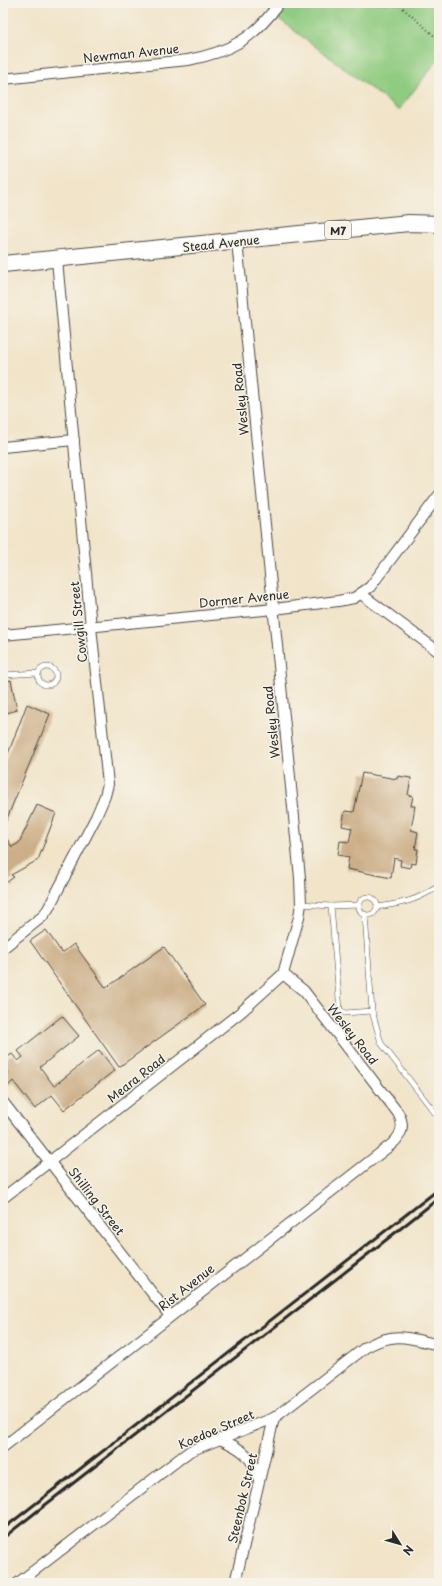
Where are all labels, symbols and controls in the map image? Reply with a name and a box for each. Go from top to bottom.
street label: Newman Avenue [82,39,180,67]
road number: M7 [325,221,351,239]
street label: Stead Avenue [182,230,261,256]
street label: Wesley Road [227,362,253,436]
street label: Cowgill Street [65,580,91,664]
street label: Dormer Avenue [198,584,290,612]
street label: Wesley Road [258,685,284,759]
street label: Wesley Road [323,1000,383,1068]
street label: Meara Road [103,1050,169,1106]
street label: Shilling Street [65,1163,129,1239]
street label: Rist Avenue [154,1259,218,1315]
street label: Koedoe Street [175,1405,257,1453]
street label: Steenbok Street [223,1451,261,1545]
north arrow [380,1524,420,1564]
text: N [399,1542,418,1559]

